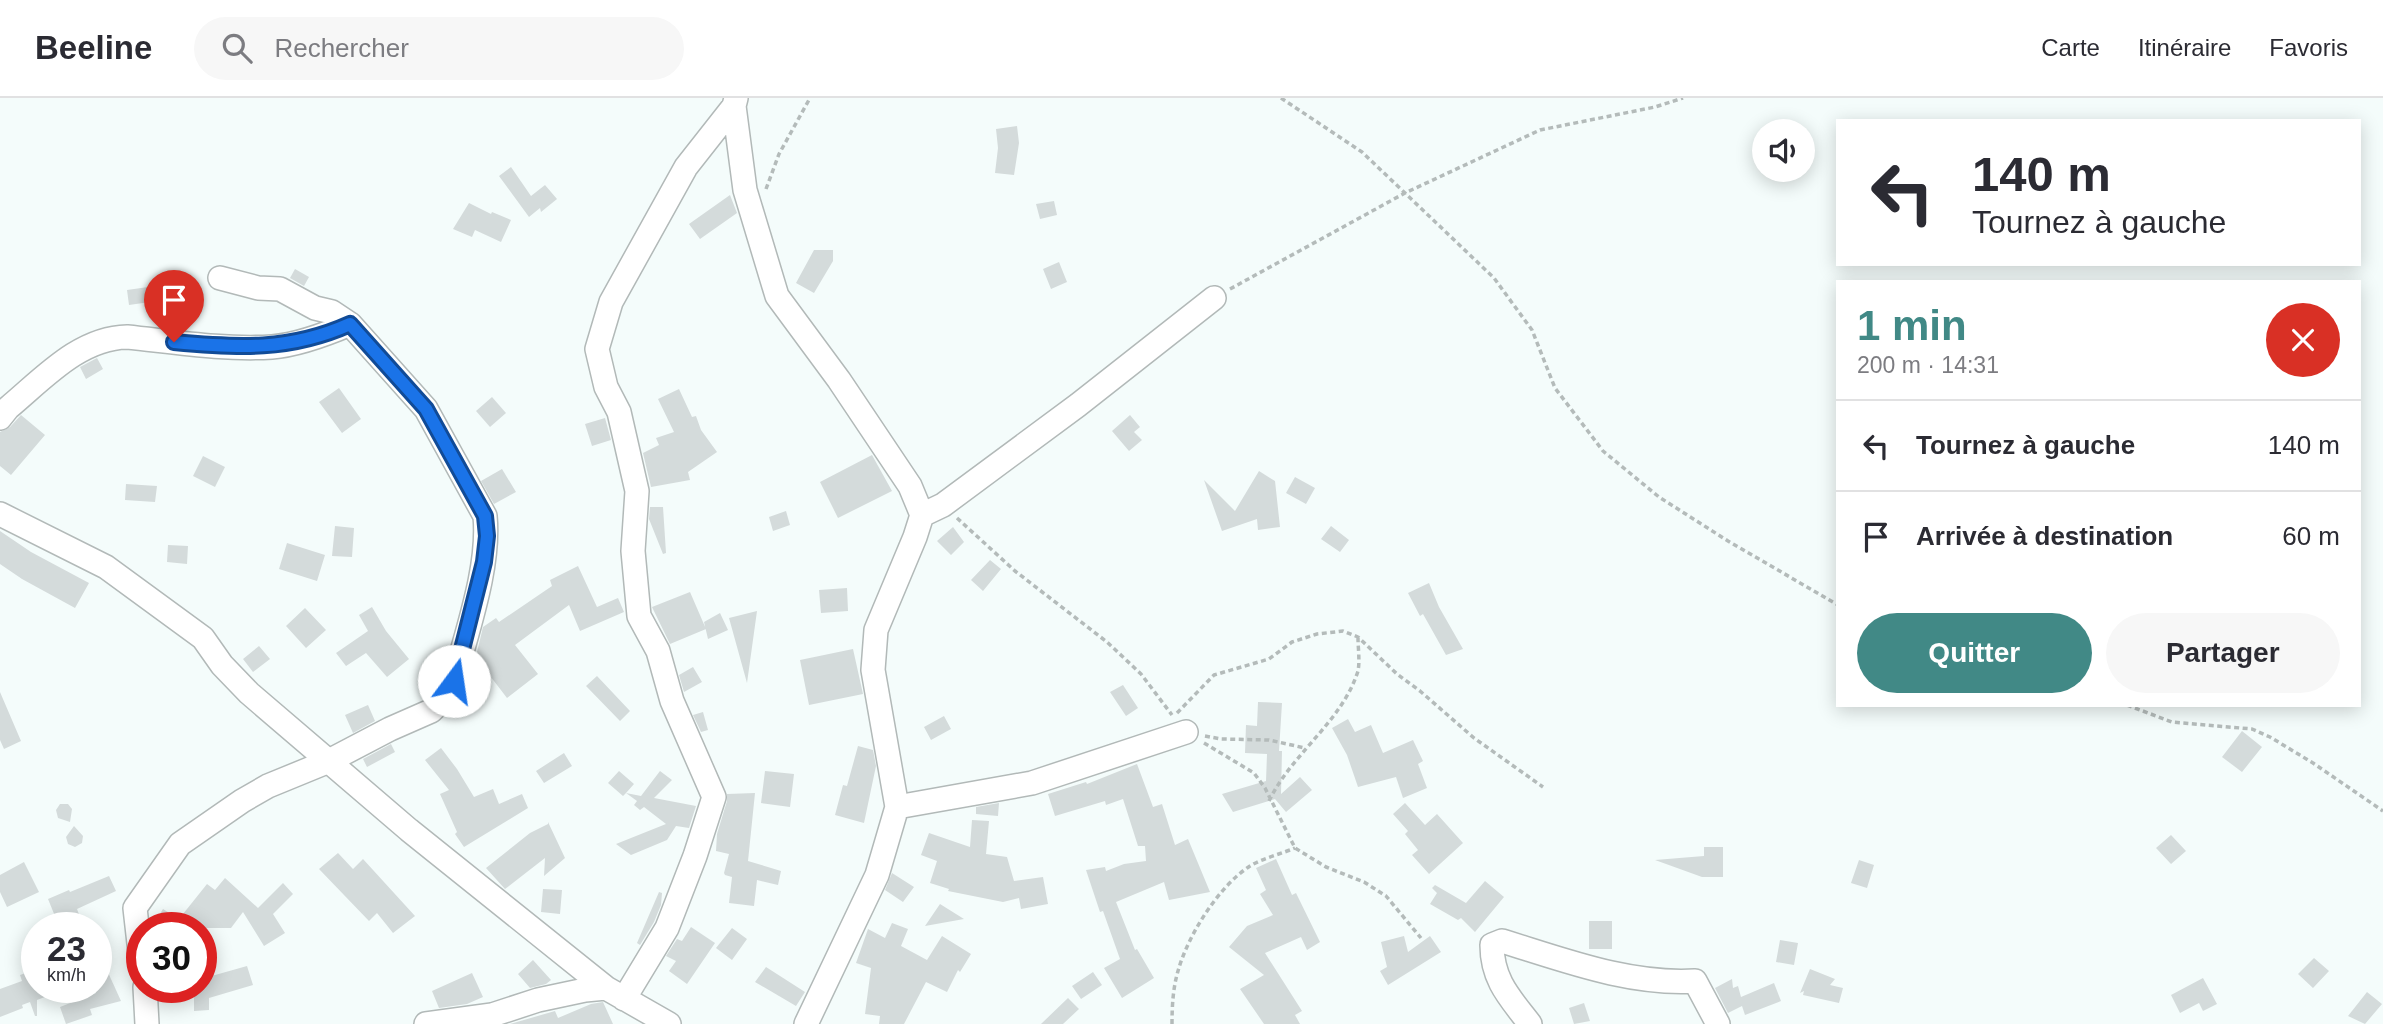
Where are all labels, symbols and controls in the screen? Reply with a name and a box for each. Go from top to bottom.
search box [194,17,684,80]
text: Beeline [35,29,152,66]
icon: search [218,29,256,67]
text: Rechercher [274,33,409,63]
text: Carte [2041,34,2100,61]
text: Itinéraire [2138,34,2231,61]
text: Favoris [2269,34,2348,61]
map controls [1752,119,1815,182]
button: sound [1752,119,1815,182]
icon: left [1857,147,1948,238]
text: 140 m [1972,147,2111,201]
text: Tournez à gauche [1972,204,2226,240]
pin [144,270,204,342]
icon: arrive [155,281,193,319]
text: 1 min [1857,302,1967,349]
button: close [2266,303,2340,377]
text: 200 m · 14:31 [1857,352,1999,378]
icon: left [1857,427,1895,465]
text: Tournez à gauche [1916,430,2135,460]
text: 140 m [2268,430,2340,460]
icon: arrive [1857,518,1895,556]
text: Arrivée à destination [1916,521,2173,551]
text: 60 m [2282,521,2340,551]
button: Quitter [1857,613,2092,693]
button: Partager [2106,613,2340,693]
position arrow [417,644,491,718]
speed limit sign: 30 [126,912,217,1003]
text: 23 [47,929,86,968]
text: km/h [47,965,86,985]

